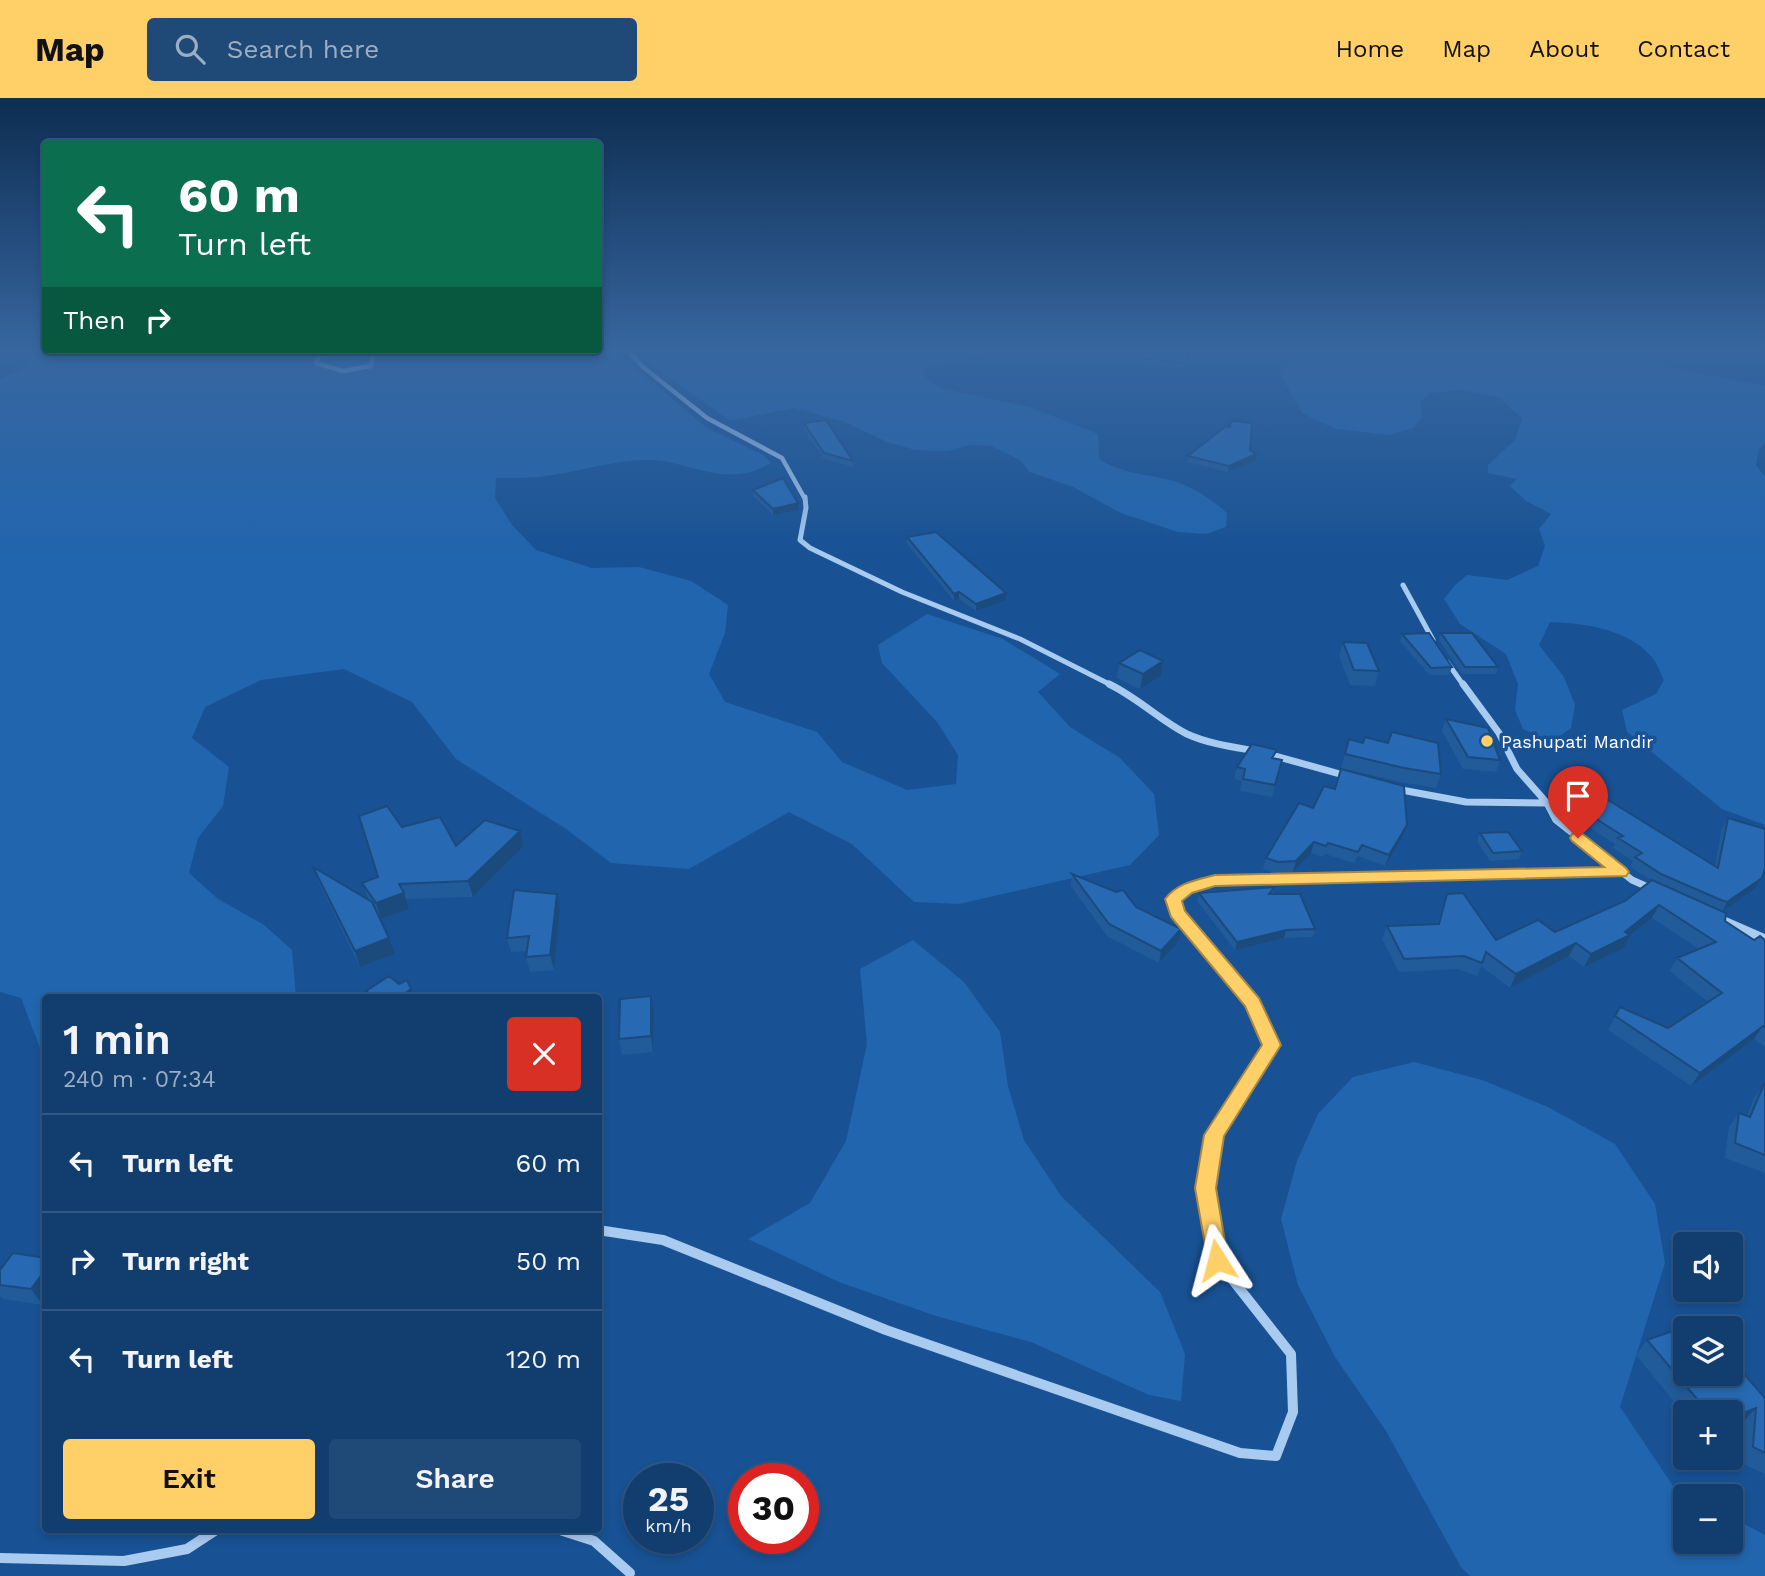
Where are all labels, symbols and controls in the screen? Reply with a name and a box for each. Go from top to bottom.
search box [147,18,637,81]
text: Map [35,30,105,69]
icon: search [171,30,209,68]
text: Search here [227,34,379,64]
text: Home [1336,35,1404,63]
text: Map [1442,35,1491,63]
text: About [1529,35,1599,63]
text: Contact [1637,35,1730,63]
text: 60 m [178,166,300,224]
icon: left [63,168,154,259]
text: Turn left [178,225,311,263]
icon: right [139,301,177,339]
text: Then [63,305,125,335]
place label: Pashupati Mandir [1501,731,1654,752]
marker: Pashupati Mandir [1479,733,1495,749]
pin [1548,766,1608,838]
icon: arrive [1559,777,1597,815]
text: 1 min [63,1015,171,1064]
button: close [507,1017,581,1091]
text: 240 m · 07:34 [63,1066,216,1093]
icon: left [63,1144,101,1182]
text: Turn left [122,1148,233,1178]
text: 60 m [515,1148,581,1178]
position arrow [1180,1223,1254,1297]
map controls [1673,1232,1743,1554]
button: sound [1673,1232,1743,1302]
icon: right [63,1242,101,1280]
text: Turn right [122,1246,249,1276]
text: 50 m [516,1246,581,1276]
button: layers [1673,1316,1743,1386]
icon: left [63,1340,101,1378]
text: Turn left [122,1344,233,1374]
text: 120 m [506,1344,581,1374]
button: + [1673,1400,1743,1470]
button: Exit [63,1439,315,1519]
button: Share [329,1439,581,1519]
speed limit sign: 30 [728,1463,819,1554]
text: 25 [648,1478,689,1520]
button: − [1673,1484,1743,1554]
text: km/h [645,1515,692,1536]

